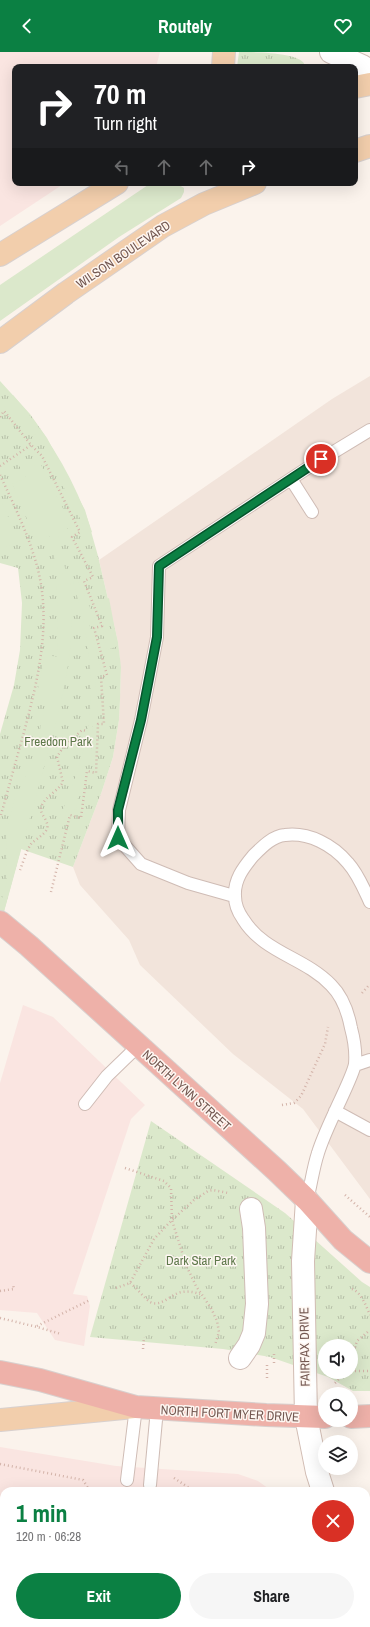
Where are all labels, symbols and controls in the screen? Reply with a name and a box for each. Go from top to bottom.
text: Routely [158,14,212,39]
icon: back [16,15,38,37]
icon: heart [332,15,354,37]
text: 70 m [94,75,146,113]
icon: right [28,80,80,132]
text: Turn right [94,111,157,136]
icon: left [111,156,133,178]
icon: ahead [153,156,175,178]
icon: ahead [195,156,217,178]
icon: right [237,156,259,178]
street label: WILSON BOULEVARD [73,216,174,292]
pin [304,442,338,476]
icon: arrive [310,448,332,470]
park label: Freedom Park [24,733,92,750]
position arrow [97,817,139,859]
street label: NORTH LYNN STREET [139,1046,235,1135]
park label: Dark Star Park [166,1252,237,1269]
street label: FAIRFAX DRIVE [295,1307,314,1387]
map controls [318,1339,358,1475]
button: sound [318,1339,358,1379]
button: search [318,1387,358,1427]
street label: NORTH FORT MYER DRIVE [160,1401,300,1426]
button: layers [318,1435,358,1475]
text: 1 min [16,1497,67,1529]
button: close [312,1500,354,1542]
text: 120 m · 06:28 [16,1528,81,1545]
button: Exit [16,1573,181,1619]
button: Share [189,1573,354,1619]

